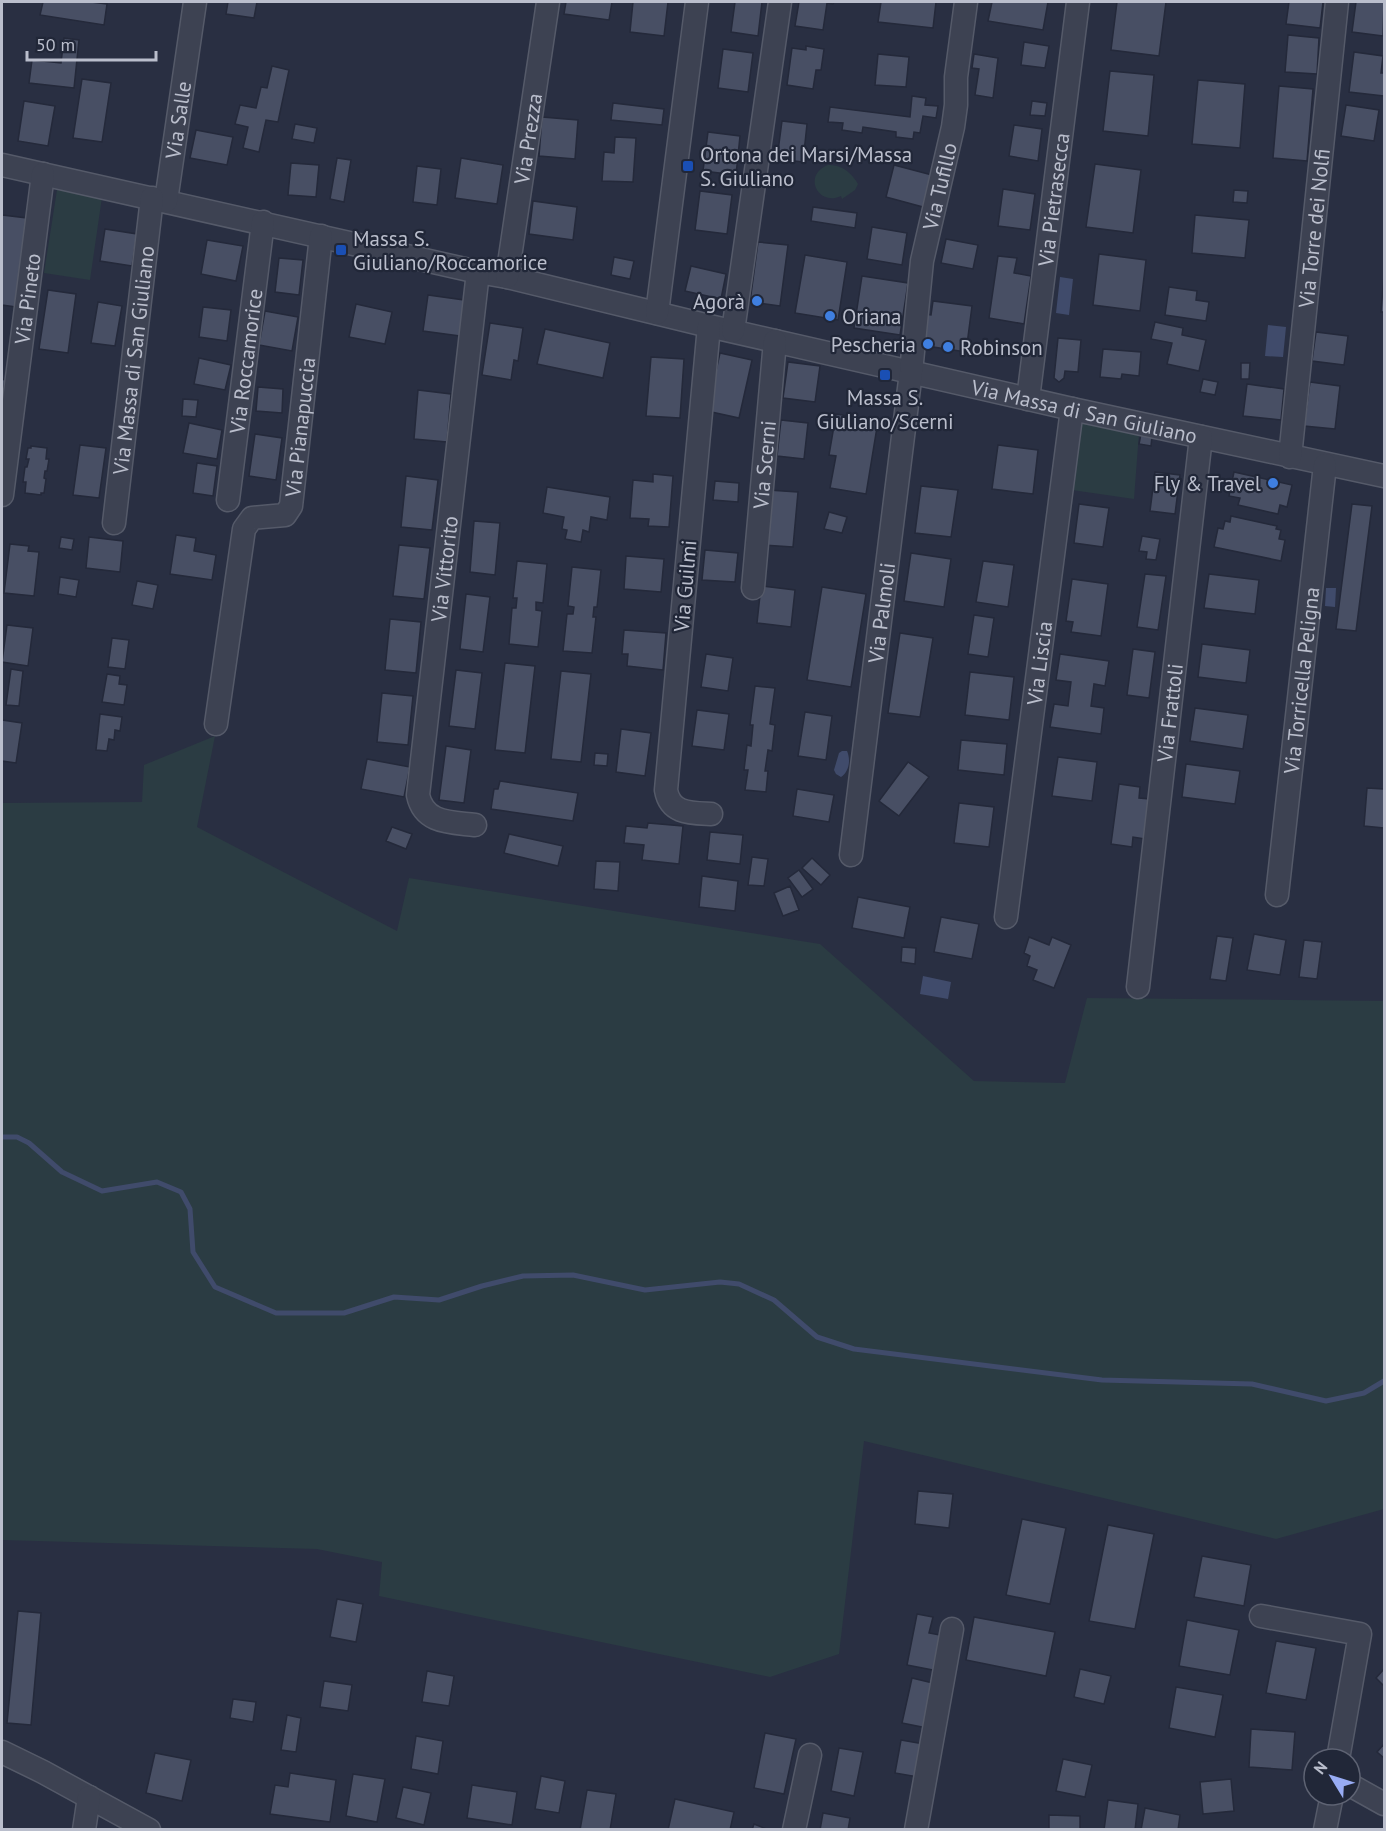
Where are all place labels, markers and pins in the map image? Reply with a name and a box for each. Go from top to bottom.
place label: Ortona dei Marsi/Massa S. Giuliano [700,141,912,192]
marker: Ortona dei Marsi/Massa S. Giuliano [681,159,695,173]
place label: Massa S. Giuliano/Roccamorice [353,225,548,276]
marker: Massa S. Giuliano/Roccamorice [334,243,348,257]
place label: Agorà [693,288,745,315]
marker: Agorà [750,294,764,308]
place label: Oriana [842,303,901,330]
marker: Oriana [823,309,837,323]
place label: Pescheria [831,331,916,358]
place label: Robinson [960,334,1043,361]
marker: Pescheria [921,337,935,351]
marker: Robinson [941,340,955,354]
marker: Massa S. Giuliano/Scerni [878,368,892,382]
place label: Massa S. Giuliano/Scerni [816,384,954,435]
place label: Fly & Travel [1154,470,1261,497]
marker: Fly & Travel [1266,476,1280,490]

